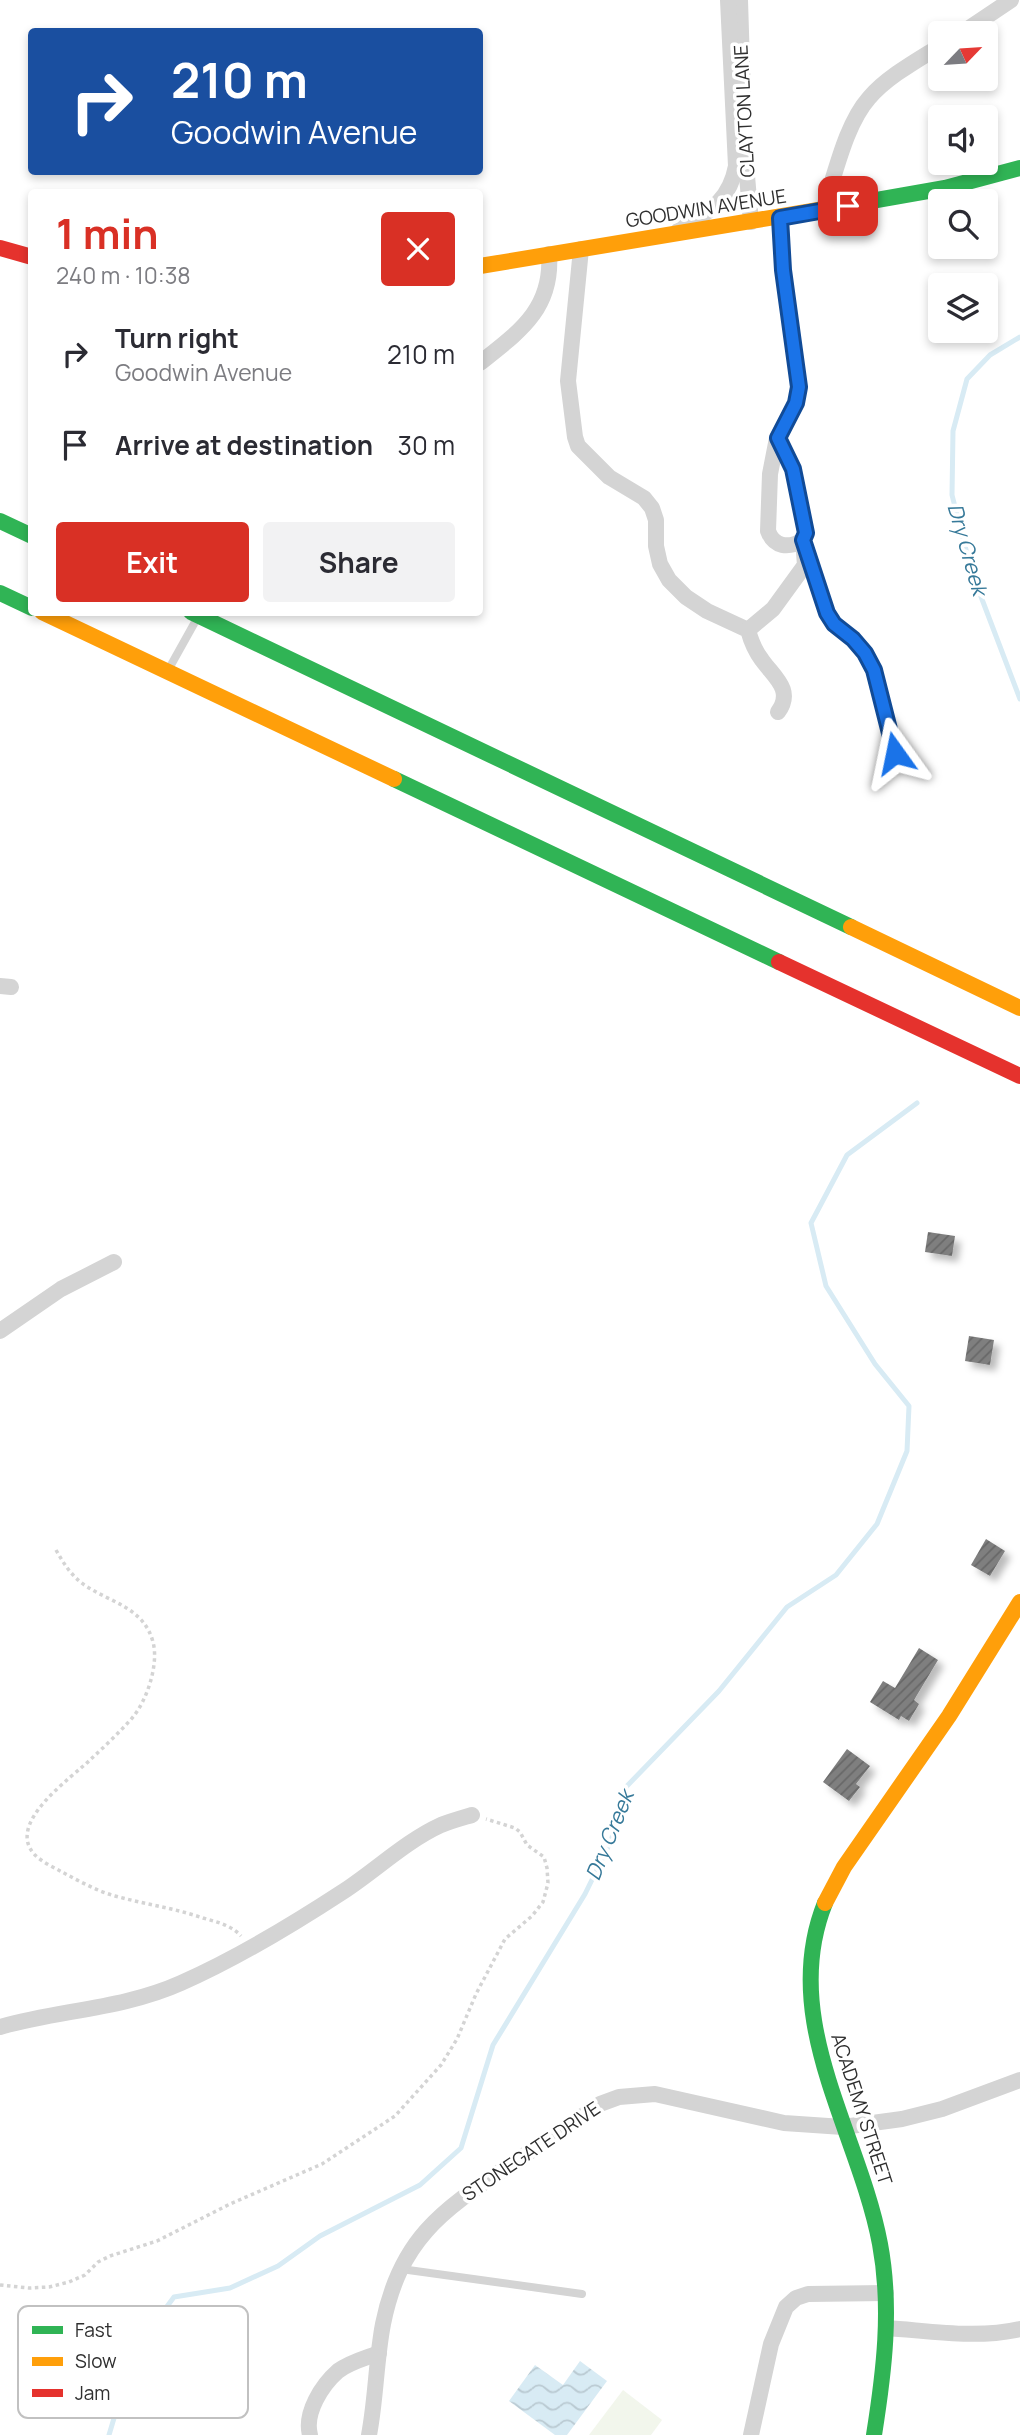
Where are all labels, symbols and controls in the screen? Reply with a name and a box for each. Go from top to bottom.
north arrow [928,21,998,91]
map controls [928,21,998,343]
street label: CLAYTON LANE [728,44,760,178]
text: 210 m [171,46,308,113]
icon: right [56,56,147,147]
button: sound [928,105,998,175]
text: Goodwin Avenue [171,110,417,154]
pin [818,176,878,236]
street label: GOODWIN AVENUE [624,182,788,234]
icon: arrive [829,187,867,225]
button: search [928,189,998,259]
text: 1 min [56,204,159,262]
button: close [381,212,455,286]
text: 240 m · 10:38 [56,259,191,291]
button: layers [928,273,998,343]
text: Turn right [115,320,239,356]
icon: right [56,335,94,373]
text: 210 m [387,336,455,372]
text: Goodwin Avenue [115,356,292,388]
icon: arrive [56,426,94,464]
text: Arrive at destination [115,427,373,463]
text: 30 m [398,427,455,463]
water label: Dry Creek [942,500,995,601]
button: Exit [56,522,249,602]
button: Share [263,522,455,602]
position arrow [858,716,932,790]
water label: Dry Creek [578,1784,641,1884]
street label: ACADEMY STREET [825,2030,899,2189]
street label: STONEGATE DRIVE [457,2095,605,2207]
legend [18,2306,248,2418]
text: Fast [75,2317,112,2343]
text: Slow [75,2348,117,2374]
text: Jam [75,2380,110,2406]

